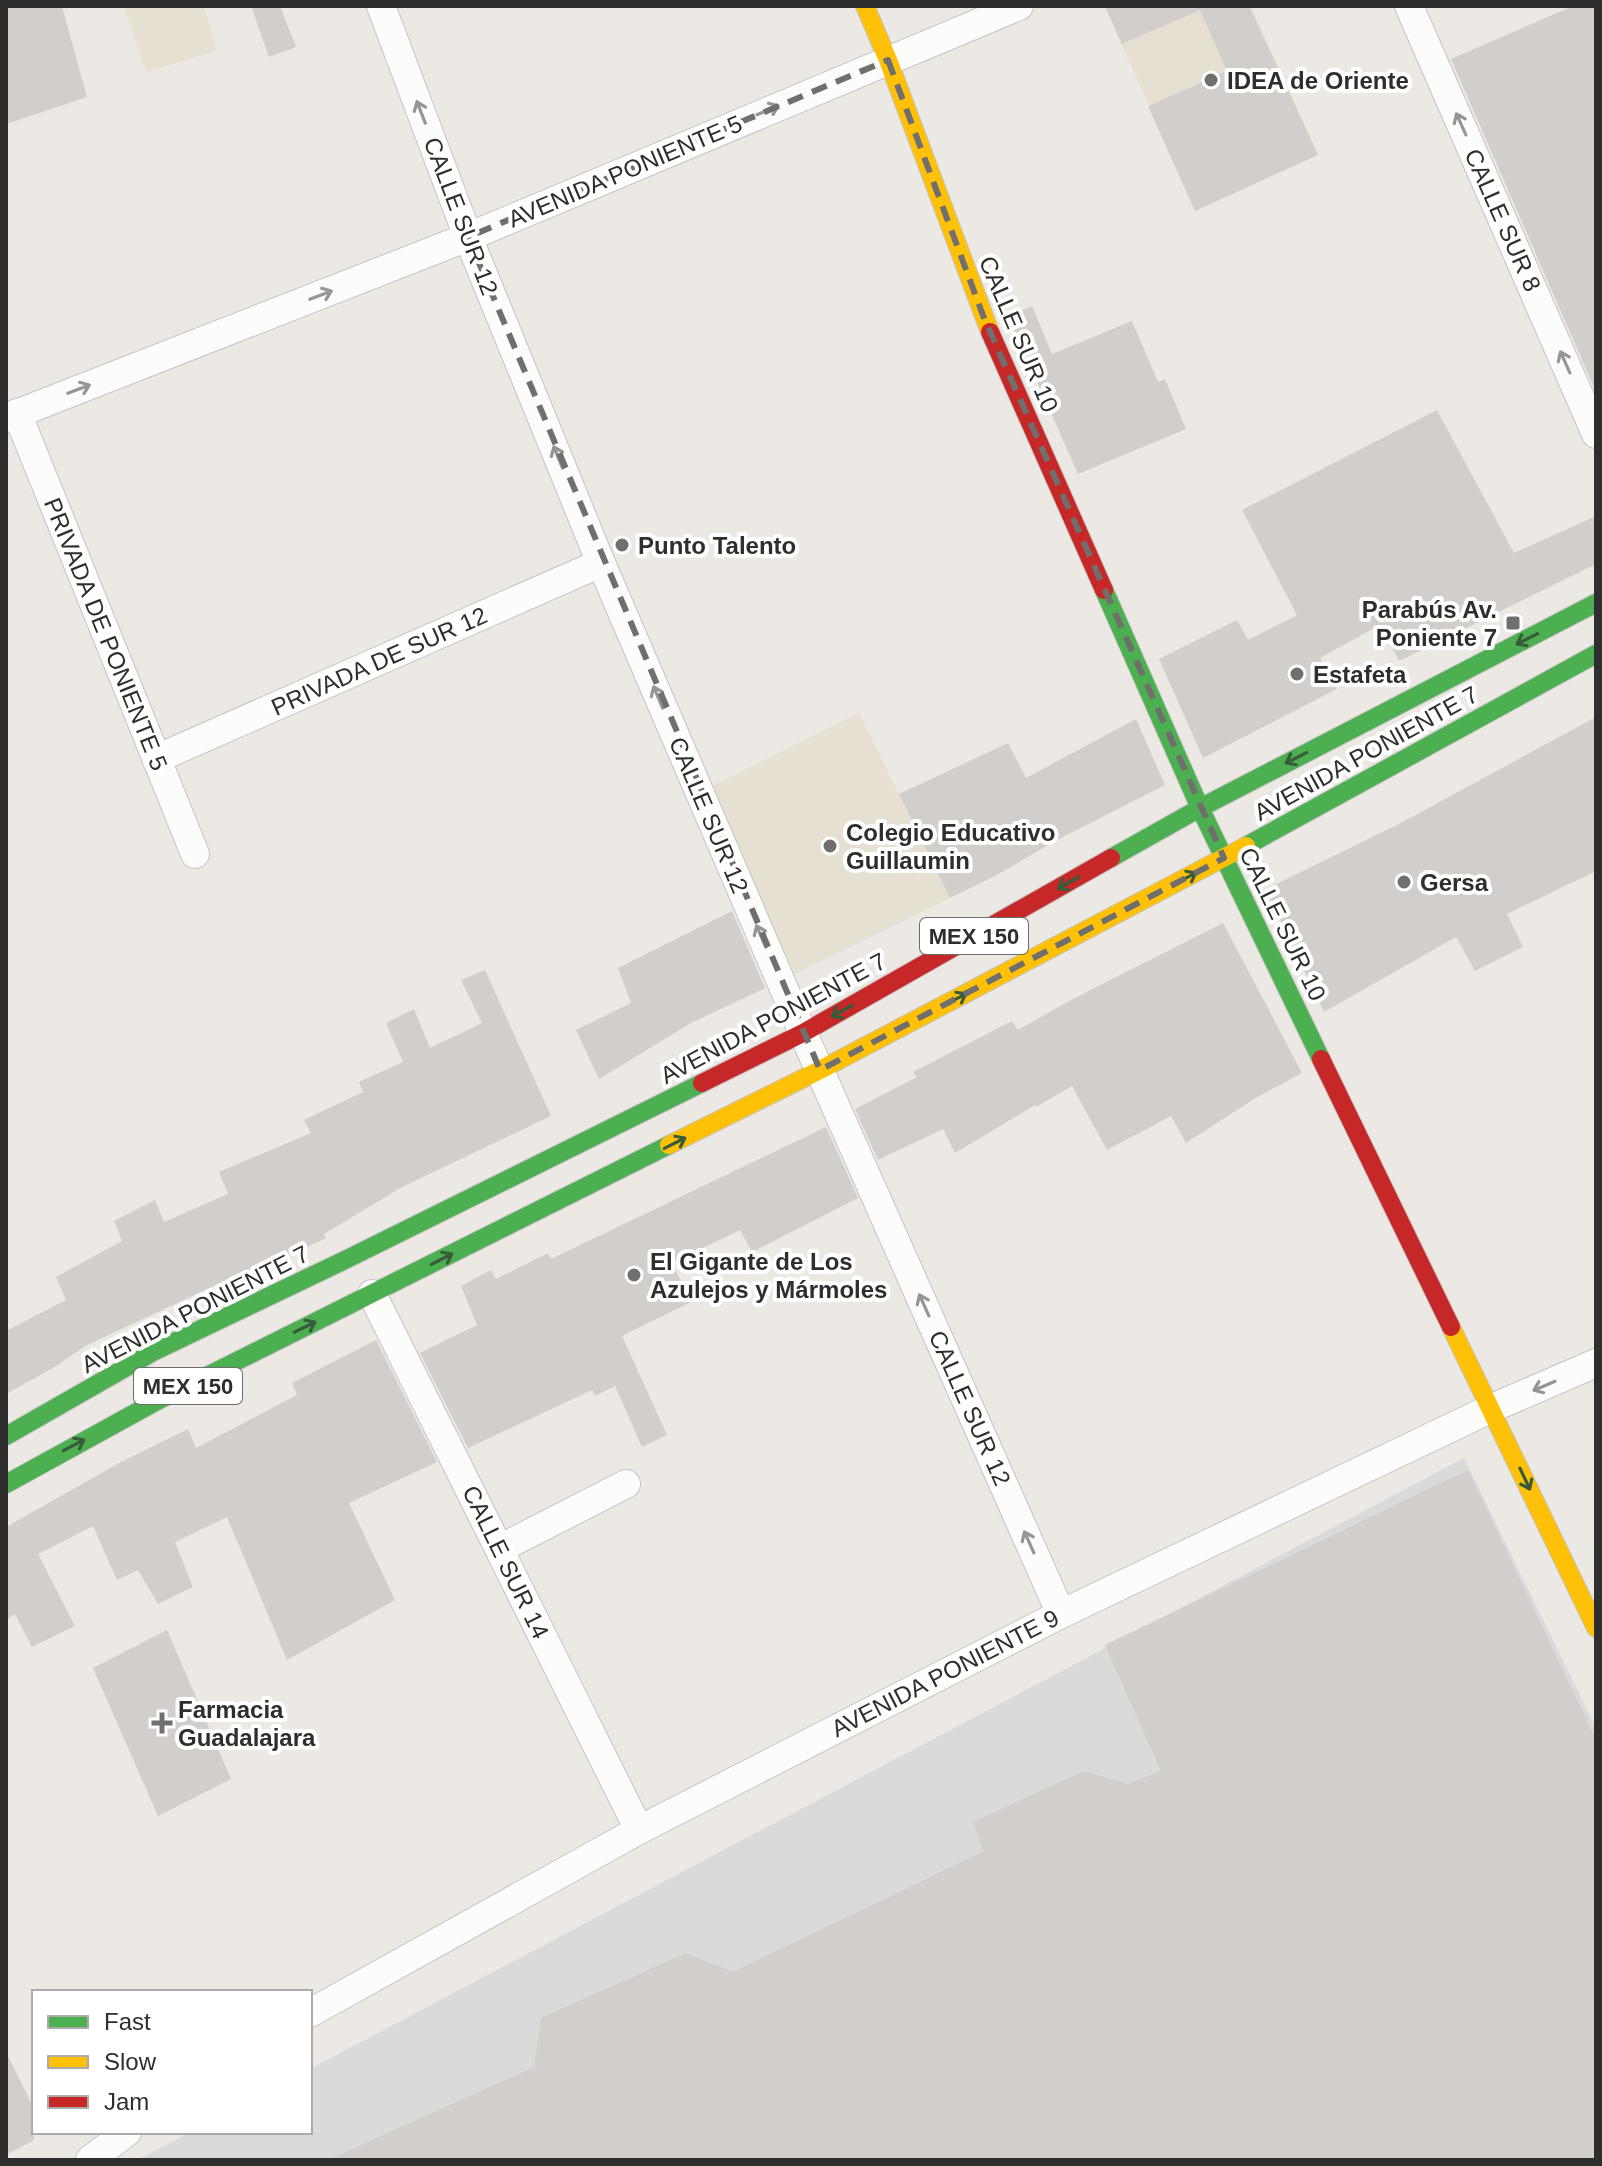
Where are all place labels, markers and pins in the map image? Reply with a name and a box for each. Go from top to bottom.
place label: IDEA de Oriente [1227,67,1409,94]
marker: IDEA de Oriente [1202,71,1220,89]
place label: Punto Talento [638,532,796,559]
marker: Punto Talento [613,536,631,554]
place label: Parabús Av. Poniente 7 [1362,596,1497,651]
marker: Parabús Av. Poniente 7 [1504,614,1522,632]
place label: Estafeta [1313,661,1407,688]
marker: Estafeta [1288,665,1306,683]
place label: Colegio Educativo Guillaumin [846,819,1055,874]
marker: Colegio Educativo Guillaumin [821,837,839,855]
place label: Gersa [1420,869,1489,896]
marker: Gersa [1395,873,1413,891]
place label: El Gigante de Los Azulejos y Mármoles [650,1248,887,1303]
marker: El Gigante de Los Azulejos y Mármoles [625,1266,643,1284]
place label: Farmacia Guadalajara [178,1696,316,1751]
marker: Farmacia Guadalajara [153,1714,171,1732]

